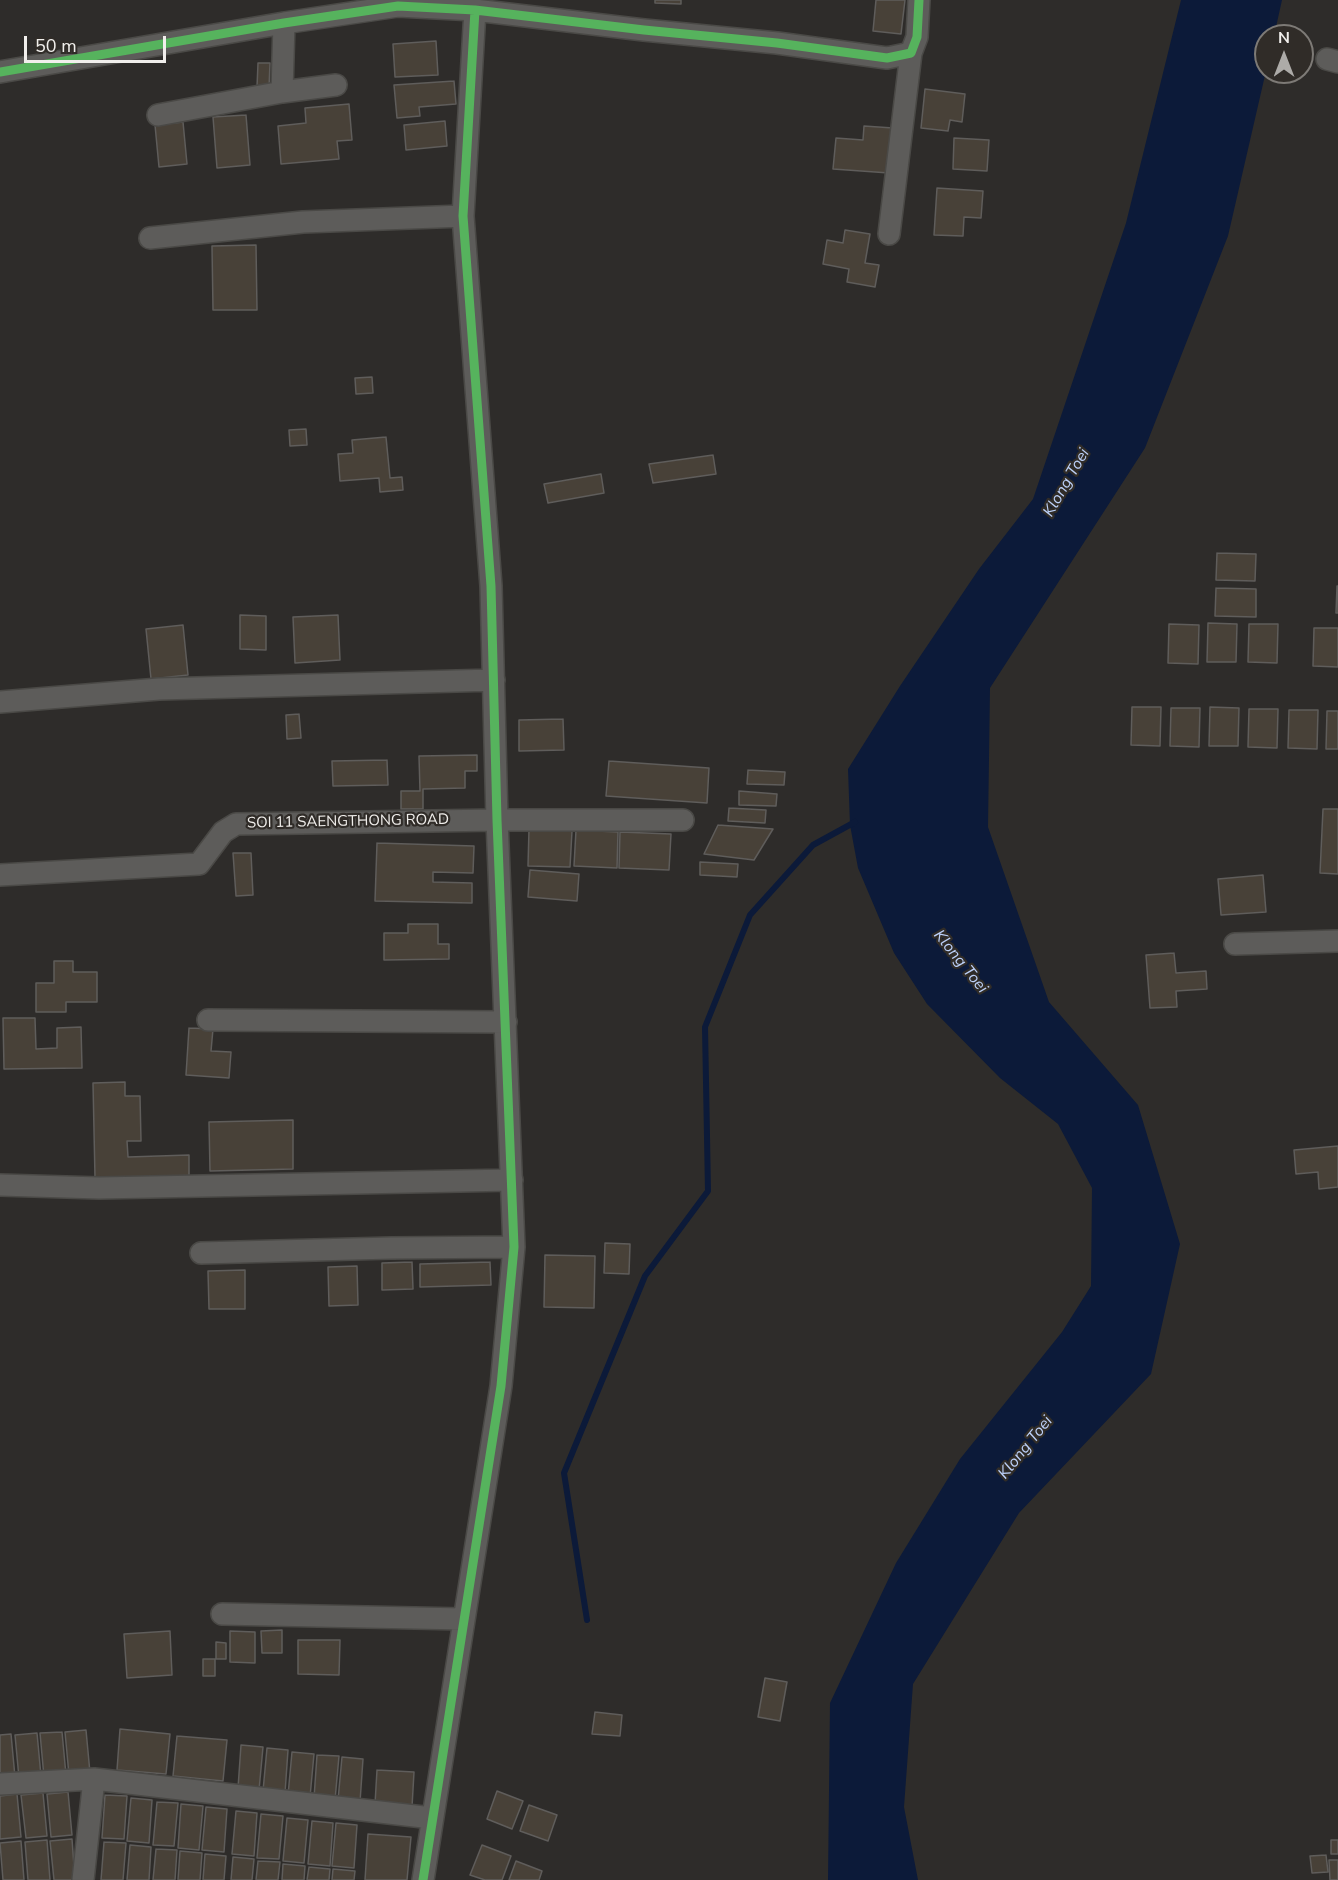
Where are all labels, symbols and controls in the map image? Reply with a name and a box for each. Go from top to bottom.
scale bar [27,24,170,62]
north arrow [1254,24,1314,84]
text: N [1278,27,1290,49]
text: 50 m [35,34,77,58]
water label: Klong Toei [1040,445,1094,521]
street label: SOI 11 SAENGTHONG ROAD [247,811,449,833]
water label: Klong Toei [929,927,991,997]
water label: Klong Toei [995,1413,1057,1483]

